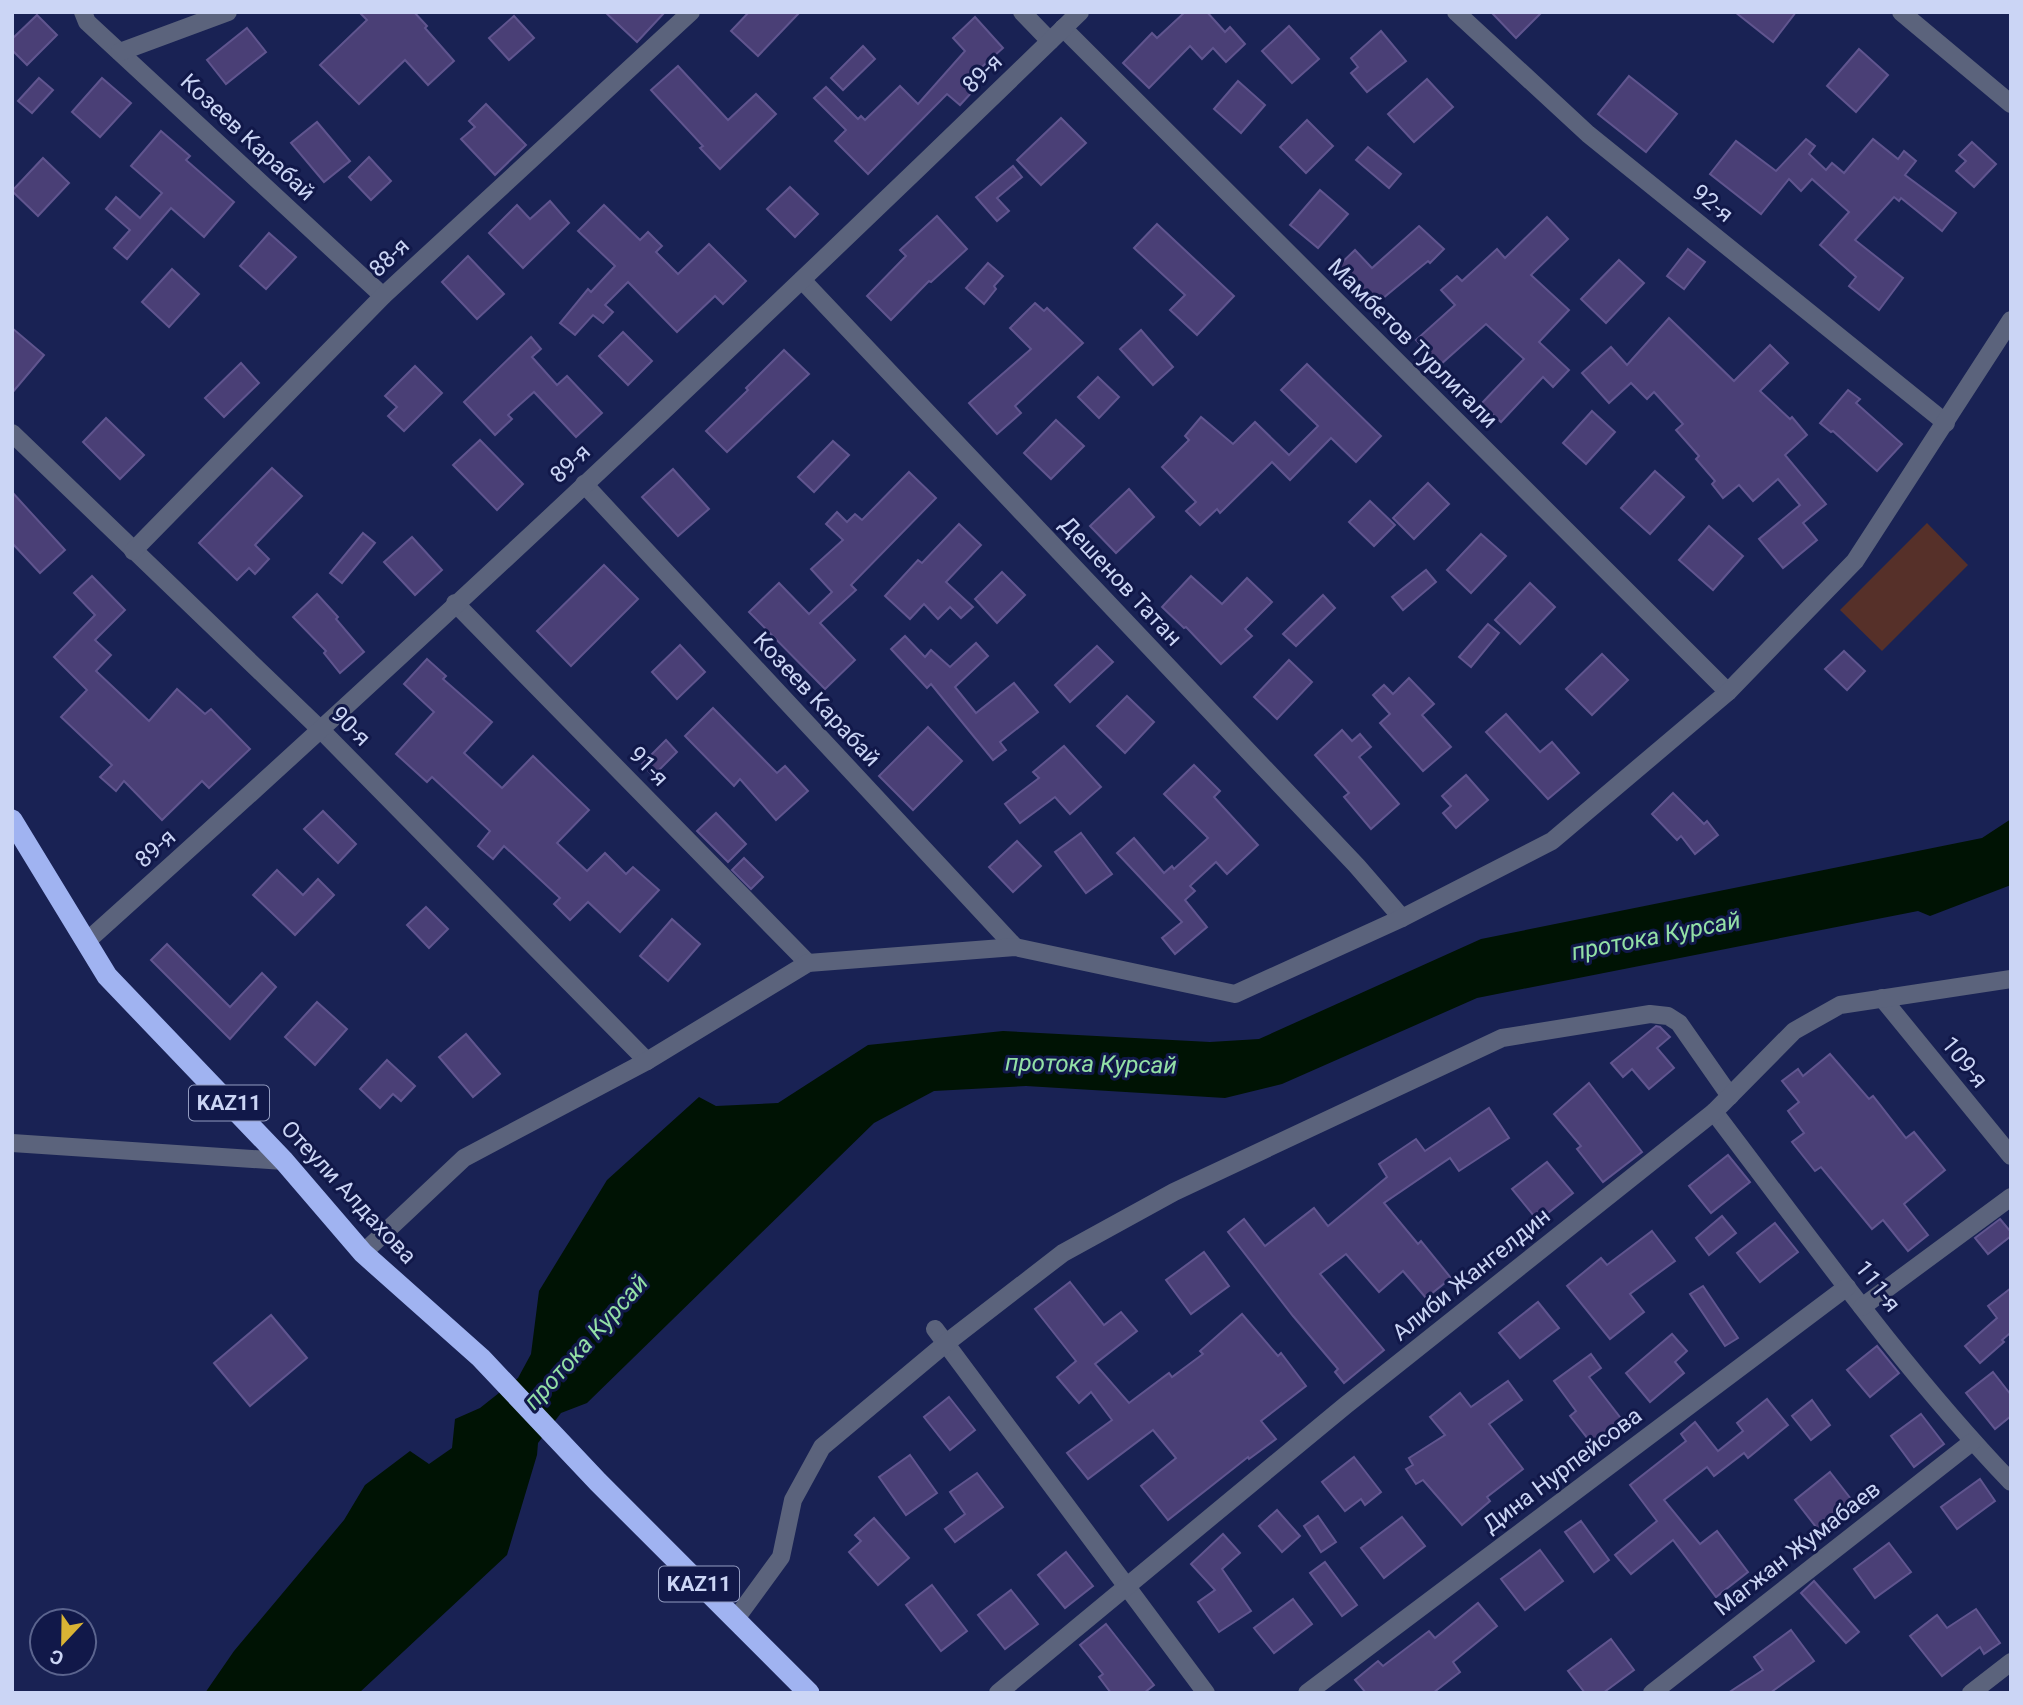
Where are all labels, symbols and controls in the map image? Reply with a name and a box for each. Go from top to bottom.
street label: 89-я [957,48,1008,99]
street label: Козеев Карабай [175,68,320,206]
street label: 92-я [1687,179,1739,228]
street label: 88-я [364,232,415,283]
street label: Мамбетов Турлигали [1322,253,1503,434]
street label: 89-я [545,438,596,489]
street label: Дешенов Татан [1054,511,1187,651]
street label: Козеев Карабай [748,627,886,772]
street label: 90-я [325,701,376,752]
street label: 91-я [623,741,674,792]
street label: 89-я [130,823,181,873]
water label: протока Курсай [1569,906,1743,966]
street label: 109-я [1936,1031,1993,1093]
water label: протока Курсай [1005,1049,1177,1079]
road number: KAZ11 [189,1086,269,1120]
street label: Отеули Алдахова [275,1115,422,1269]
street label: Алиби Жангелдин [1387,1202,1556,1346]
street label: 111-я [1849,1255,1906,1317]
water label: протока Курсай [518,1269,654,1415]
street label: Дина Нурпейсова [1478,1402,1647,1539]
street label: Магжан Жумабаев [1709,1475,1886,1621]
road number: KAZ11 [659,1566,739,1602]
north arrow [28,1607,98,1677]
text: С [47,1644,67,1670]

